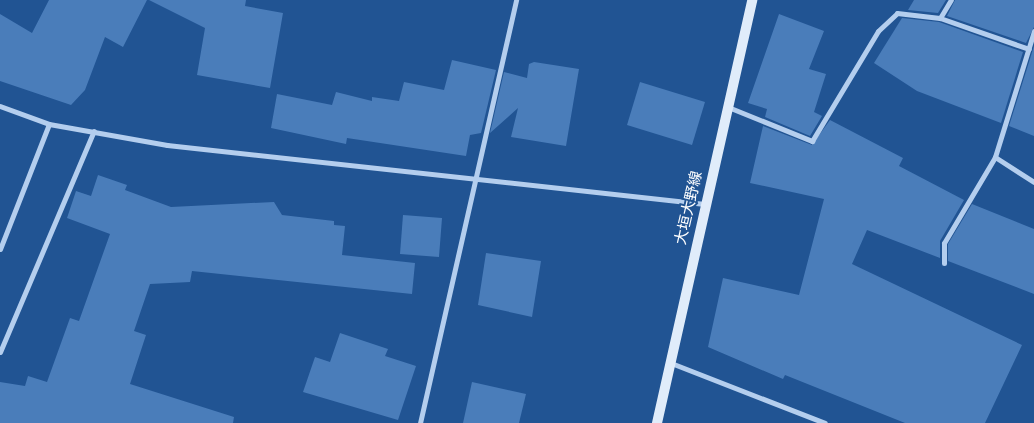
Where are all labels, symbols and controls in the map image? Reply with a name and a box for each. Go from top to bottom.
street label: 大垣大野線 [672,169,706,247]

